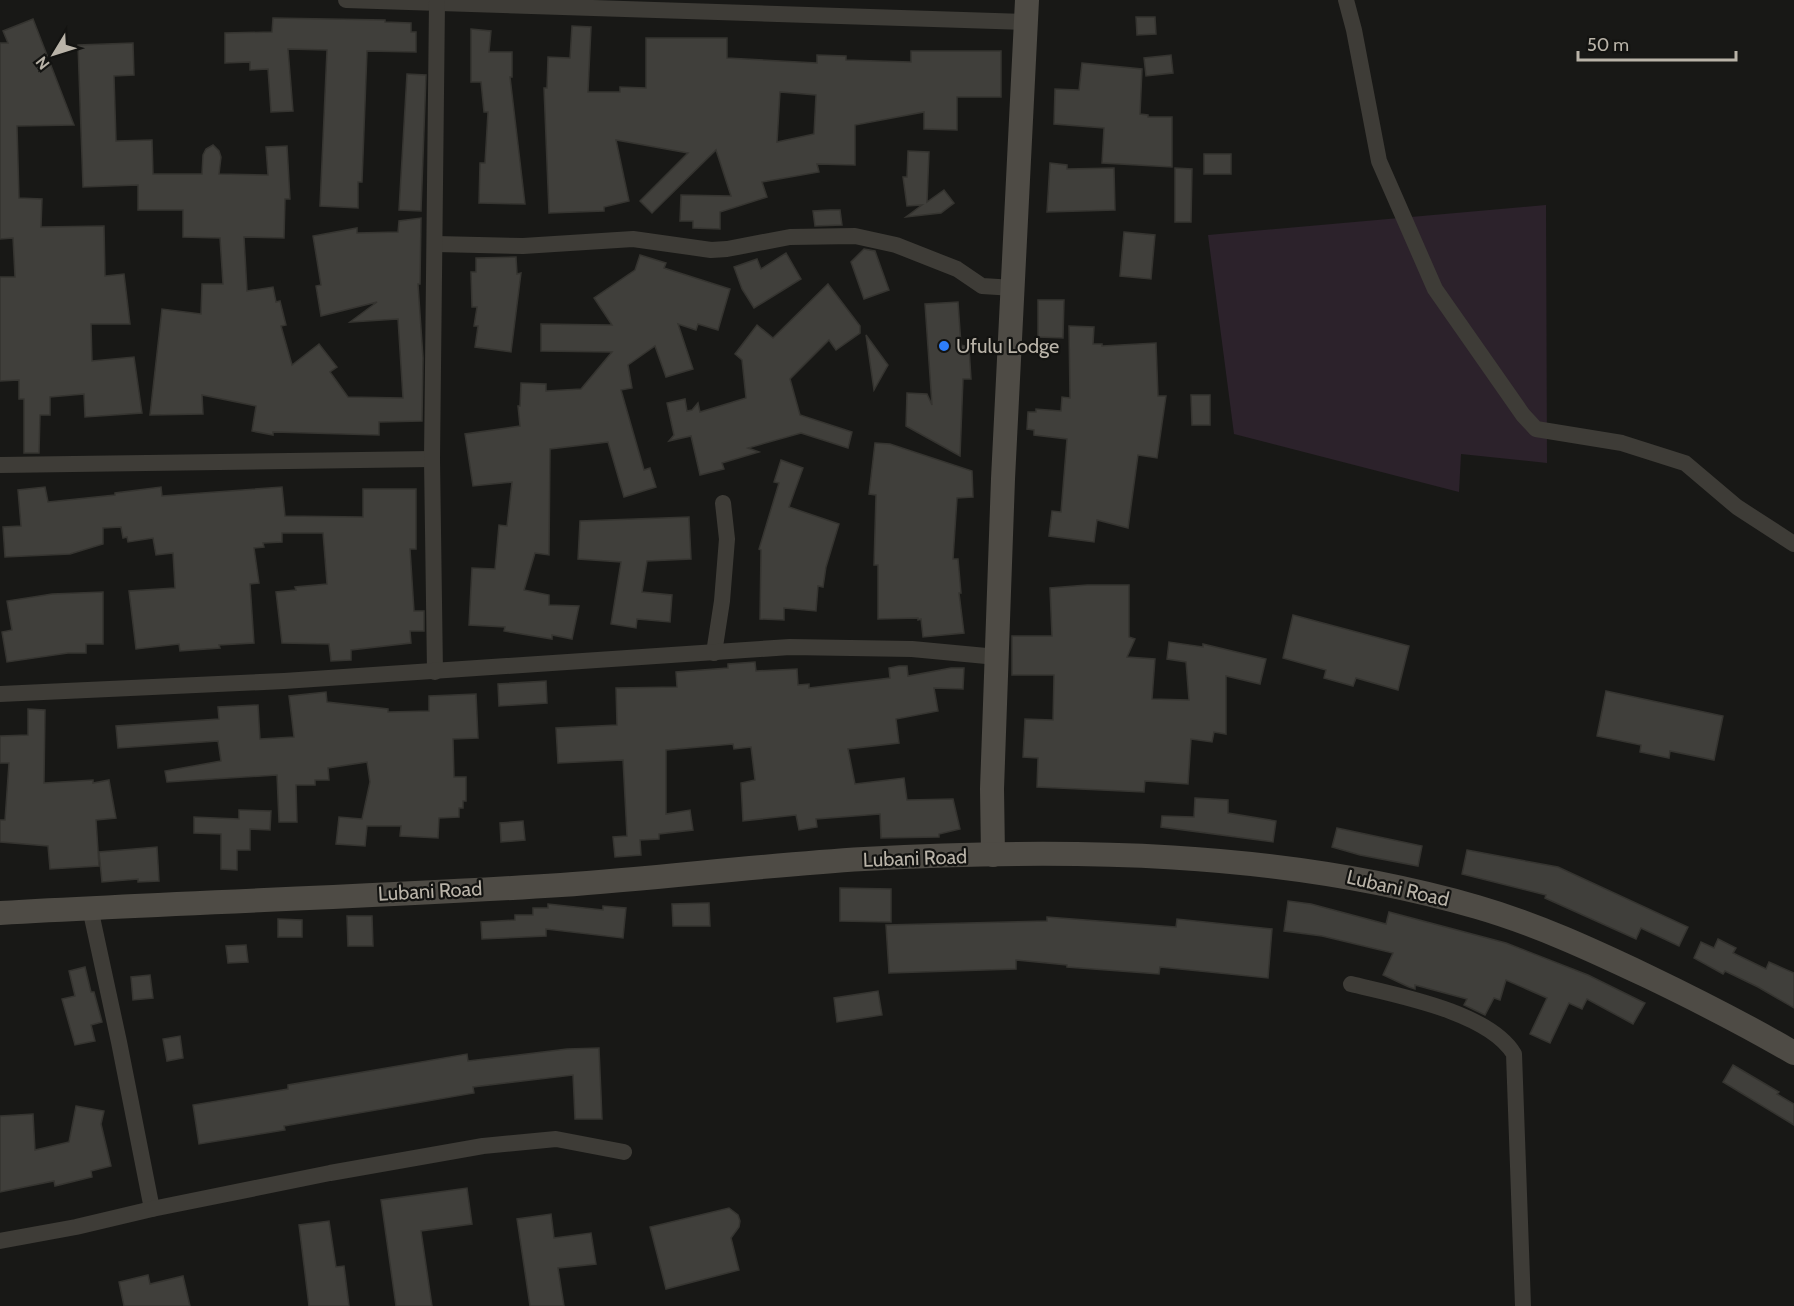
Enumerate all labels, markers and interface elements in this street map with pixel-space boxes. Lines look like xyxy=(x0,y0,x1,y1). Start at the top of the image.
north arrow xyxy=(24,24,84,84)
scale bar xyxy=(1578,24,1736,62)
text: 50 m xyxy=(1587,34,1629,56)
text: N xyxy=(32,53,54,73)
place label: Ufulu Lodge xyxy=(956,334,1059,358)
marker: Ufulu Lodge xyxy=(937,339,951,353)
street label: Lubani Road xyxy=(862,844,968,872)
street label: Lubani Road xyxy=(1344,865,1452,911)
street label: Lubani Road xyxy=(377,876,483,906)

